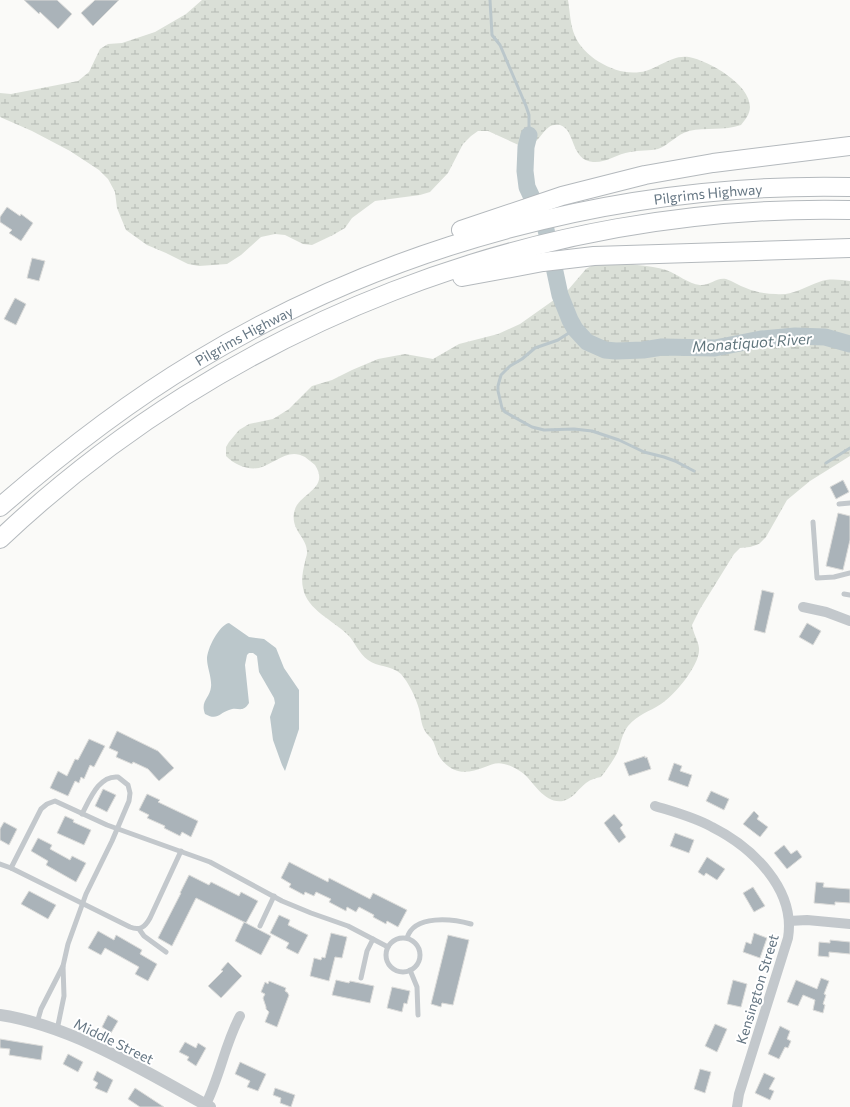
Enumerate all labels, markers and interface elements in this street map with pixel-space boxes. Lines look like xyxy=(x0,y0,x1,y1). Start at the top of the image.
street label: Pilgrims Highway xyxy=(653,180,763,207)
street label: Pilgrims Highway xyxy=(192,302,296,369)
water label: Monatiquot River xyxy=(692,329,813,355)
street label: Kensington Street xyxy=(732,932,782,1046)
street label: Middle Street xyxy=(71,1014,157,1068)

